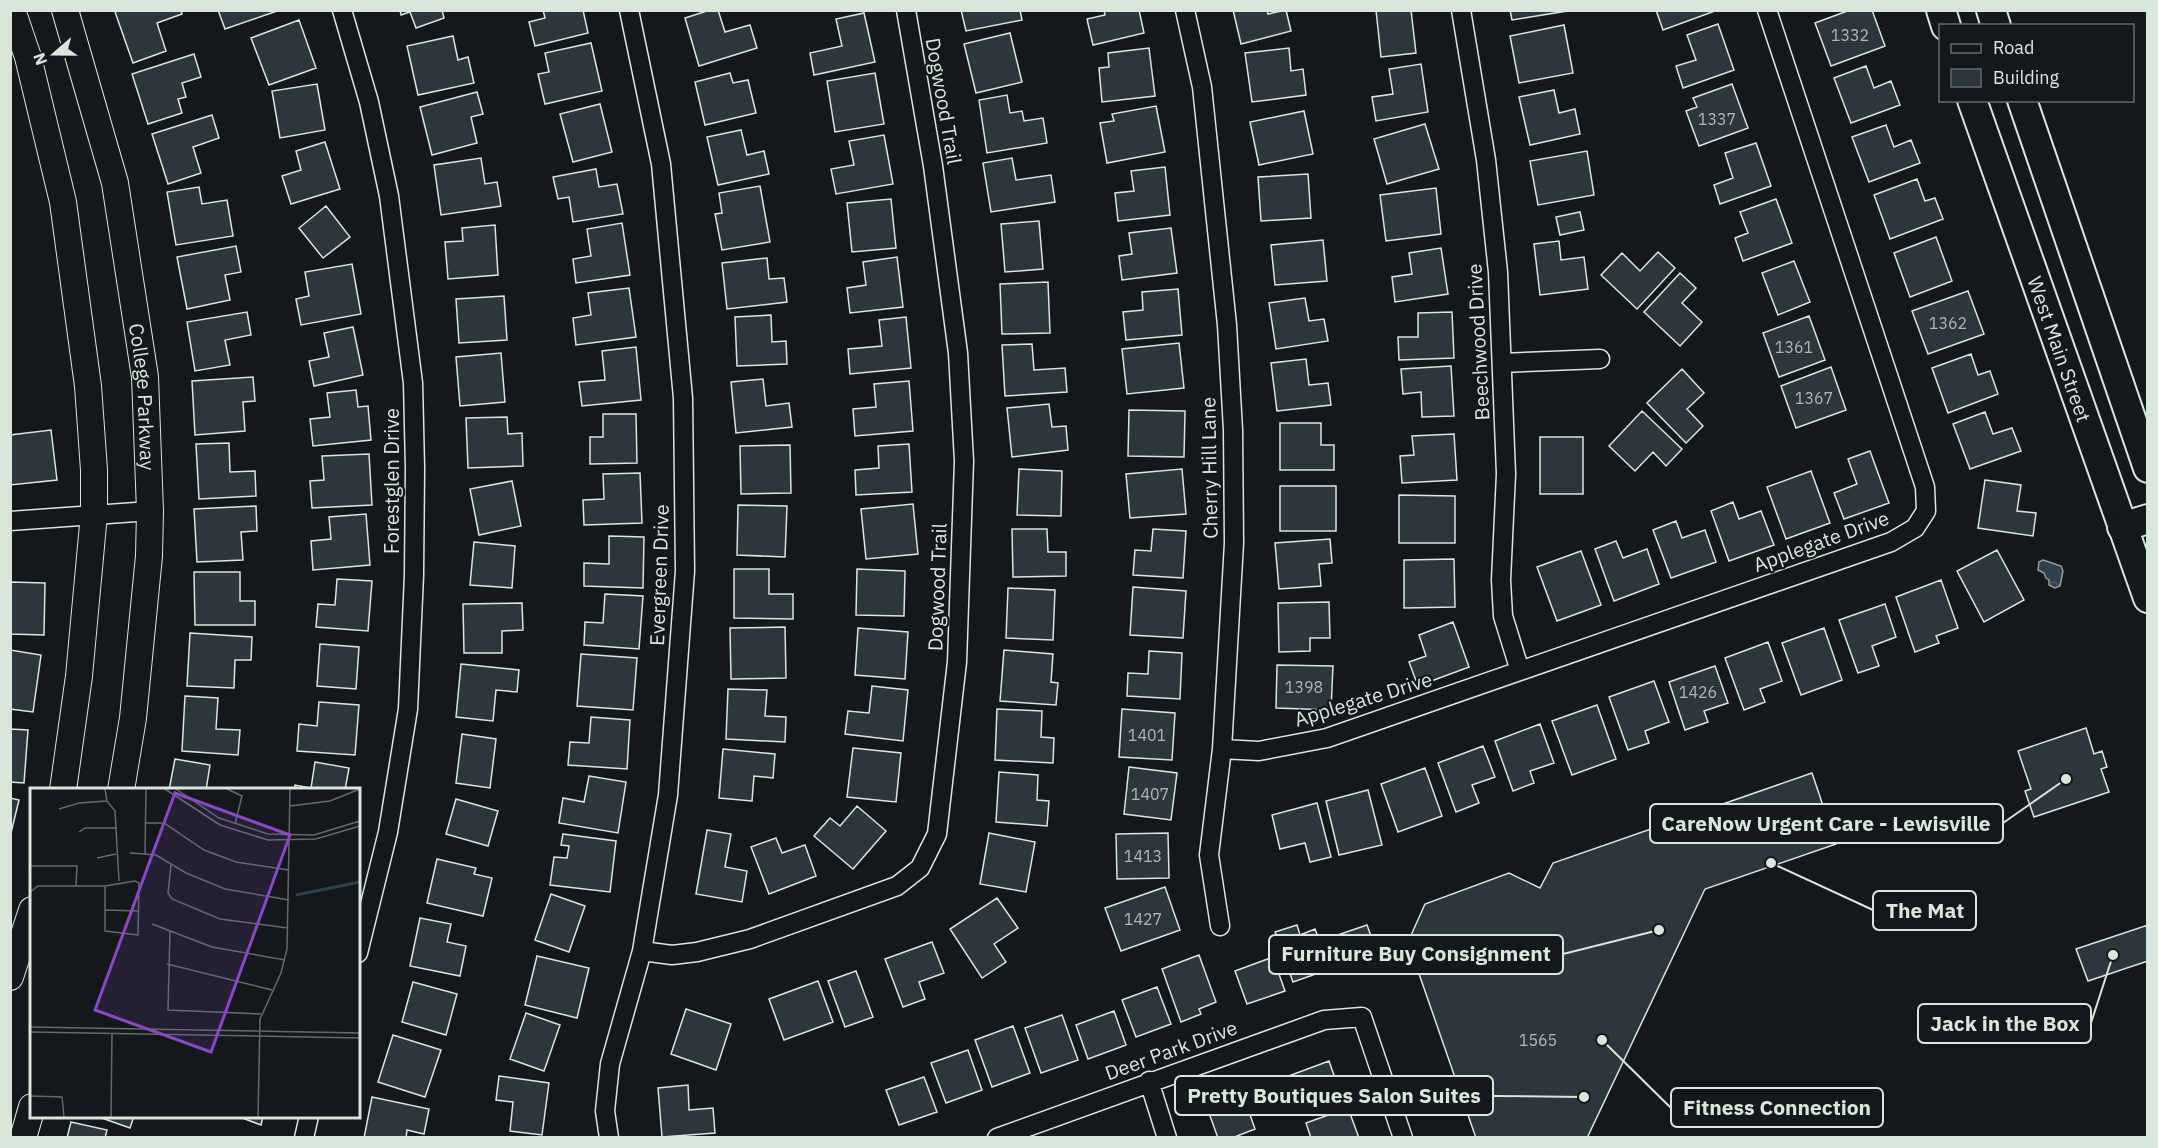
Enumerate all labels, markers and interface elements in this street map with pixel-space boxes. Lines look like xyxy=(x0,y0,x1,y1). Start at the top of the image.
north arrow xyxy=(24,24,84,84)
legend xyxy=(1939,24,2134,102)
house number: 1332 xyxy=(1831,25,1869,45)
street label: Dogwood Trail xyxy=(920,36,968,166)
text: Road xyxy=(1993,36,2034,59)
text: N xyxy=(29,50,51,68)
text: Building xyxy=(1993,66,2060,89)
house number: 1337 xyxy=(1698,109,1736,129)
street label: Beechwood Drive xyxy=(1460,263,1496,421)
street label: West Main Street xyxy=(2022,272,2098,425)
house number: 1362 xyxy=(1929,313,1967,333)
street label: College Parkway xyxy=(123,321,162,471)
house number: 1361 xyxy=(1775,337,1813,357)
house number: 1367 xyxy=(1795,388,1833,408)
street label: Cherry Hill Lane xyxy=(1194,397,1224,539)
street label: Forestglen Drive xyxy=(378,408,405,554)
street label: Evergreen Drive xyxy=(643,504,675,646)
street label: Applegate Drive xyxy=(1749,504,1893,578)
street label: Dogwood Trail xyxy=(921,522,953,652)
street label: Applegate Drive xyxy=(1291,665,1435,733)
house number: 1398 xyxy=(1285,677,1323,697)
house number: 1426 xyxy=(1679,682,1717,702)
house number: 1401 xyxy=(1128,725,1166,745)
house number: 1407 xyxy=(1131,784,1169,804)
inset map xyxy=(30,788,360,1118)
callout: CareNow Urgent Care - Lewisville xyxy=(1650,804,2003,843)
text: CareNow Urgent Care - Lewisville xyxy=(1661,809,1991,837)
house number: 1413 xyxy=(1124,846,1162,866)
callout: The Mat xyxy=(1873,891,1976,930)
text: The Mat xyxy=(1886,896,1964,924)
house number: 1427 xyxy=(1124,909,1162,929)
callout: Furniture Buy Consignment xyxy=(1269,935,1563,974)
text: Furniture Buy Consignment xyxy=(1281,939,1551,967)
callout: Jack in the Box xyxy=(1918,1004,2091,1043)
text: Jack in the Box xyxy=(1930,1009,2080,1037)
street label: Deer Park Drive xyxy=(1101,1014,1241,1086)
house number: 1565 xyxy=(1519,1030,1557,1050)
callout: Pretty Boutiques Salon Suites xyxy=(1175,1076,1493,1115)
text: Pretty Boutiques Salon Suites xyxy=(1187,1081,1481,1109)
callout: Fitness Connection xyxy=(1671,1088,1883,1127)
text: Fitness Connection xyxy=(1683,1093,1871,1121)

